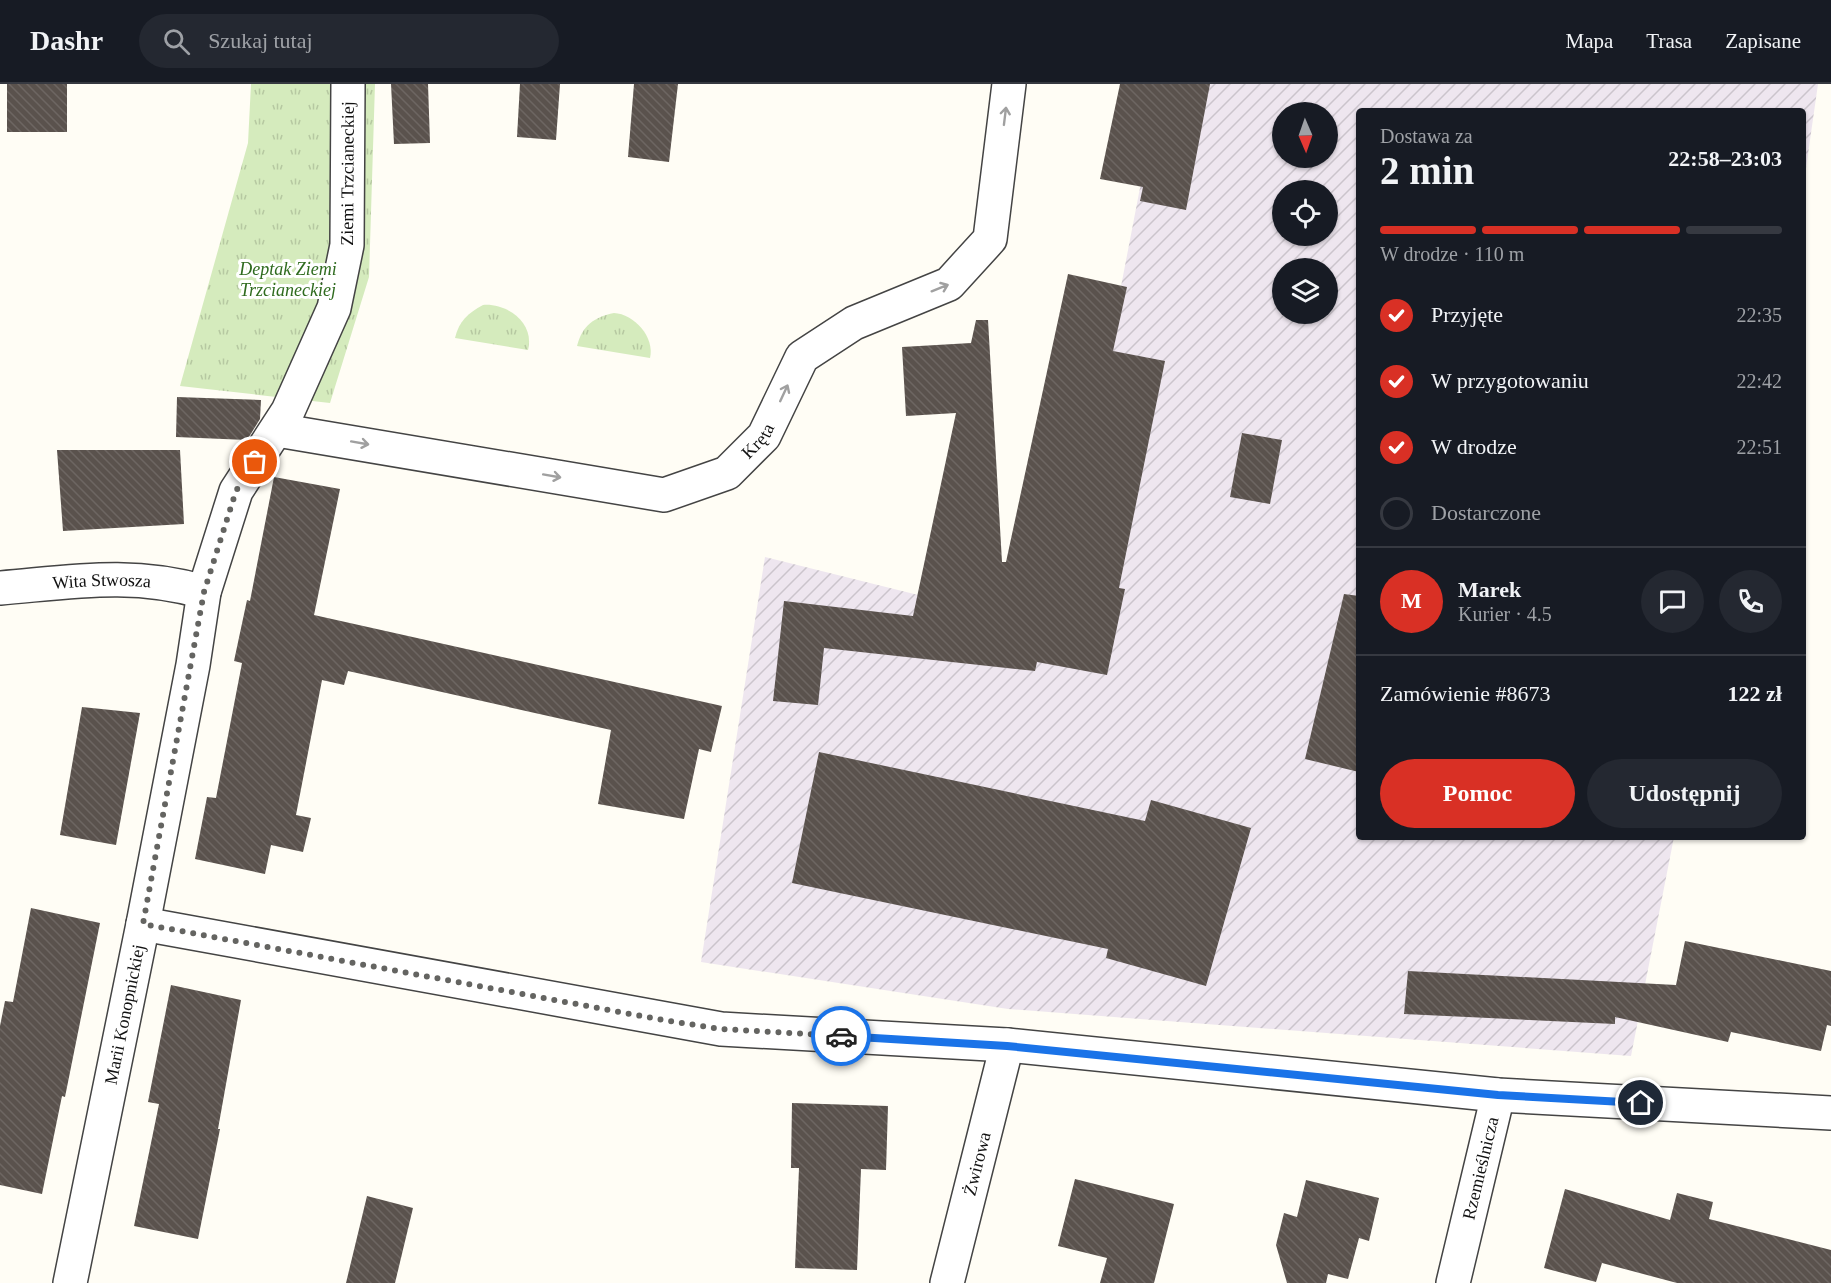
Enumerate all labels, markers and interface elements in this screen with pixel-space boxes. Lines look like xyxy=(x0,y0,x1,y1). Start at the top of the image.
search box xyxy=(139,14,559,68)
text: Dashr xyxy=(30,25,103,56)
icon: search xyxy=(160,25,193,58)
text: Szukaj tutaj xyxy=(208,28,313,53)
text: Mapa xyxy=(1565,29,1613,53)
text: Trasa xyxy=(1646,29,1692,53)
text: Zapisane xyxy=(1725,29,1801,53)
street label: Ziemi Trzcianeckiej xyxy=(337,101,358,246)
north arrow xyxy=(1272,102,1338,168)
map controls xyxy=(1272,102,1338,324)
one-way arrow xyxy=(1000,107,1011,127)
text: Dostawa za xyxy=(1380,125,1473,147)
text: 22:58–23:03 xyxy=(1668,146,1782,171)
text: 2 min xyxy=(1380,149,1474,192)
button: locate xyxy=(1272,180,1338,246)
text: W drodze · 110 m xyxy=(1380,243,1524,265)
button: layers xyxy=(1272,258,1338,324)
park label: Deptak Ziemi Trzcianeckiej xyxy=(238,259,337,300)
one-way arrow xyxy=(930,282,948,293)
icon: check xyxy=(1380,299,1413,332)
text: Przyjęte xyxy=(1431,302,1503,327)
text: 22:35 xyxy=(1736,304,1782,326)
icon: check xyxy=(1380,365,1413,398)
text: W przygotowaniu xyxy=(1431,368,1589,393)
text: 22:42 xyxy=(1736,370,1782,392)
one-way arrow xyxy=(779,385,791,403)
street label: Kręta xyxy=(737,420,778,463)
icon: check xyxy=(1380,431,1413,464)
text: W drodze xyxy=(1431,434,1517,459)
pin xyxy=(229,436,280,487)
text: 22:51 xyxy=(1736,436,1782,458)
one-way arrow xyxy=(350,438,370,449)
icon: bag xyxy=(238,445,271,478)
one-way arrow xyxy=(542,471,562,482)
text: Dostarczone xyxy=(1431,500,1541,525)
street label: Wita Stwosza xyxy=(52,570,152,593)
button: chat xyxy=(1641,570,1704,633)
button: phone xyxy=(1719,570,1782,633)
text: Marek xyxy=(1458,577,1521,602)
text: M xyxy=(1401,588,1422,613)
text: Kurier · 4.5 xyxy=(1458,603,1552,625)
text: Zamówienie #8673 xyxy=(1380,681,1550,706)
text: 122 zł xyxy=(1728,681,1782,706)
button: Pomoc xyxy=(1380,759,1575,828)
button: Udostępnij xyxy=(1587,759,1782,828)
street label: Marii Konopnickiej xyxy=(101,943,149,1086)
courier xyxy=(811,1006,871,1066)
icon: car xyxy=(825,1020,858,1053)
pin xyxy=(1615,1077,1666,1128)
icon: home xyxy=(1624,1086,1657,1119)
street label: Rzemieślnicza xyxy=(1459,1115,1502,1222)
street label: Żwirowa xyxy=(959,1130,995,1198)

